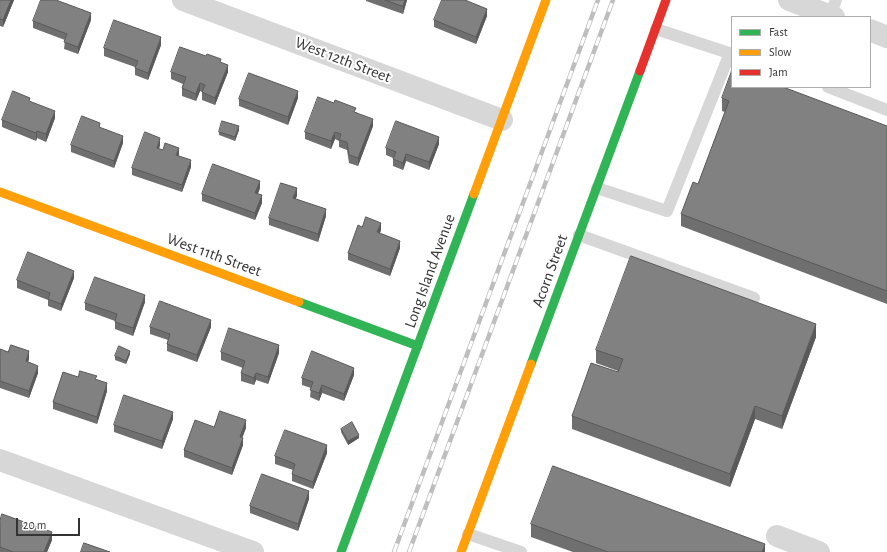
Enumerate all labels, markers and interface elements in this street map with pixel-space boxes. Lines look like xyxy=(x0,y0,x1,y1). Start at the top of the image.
legend xyxy=(731,16,871,88)
text: Fast xyxy=(769,26,788,38)
street label: West 12th Street xyxy=(292,33,394,87)
text: Slow xyxy=(769,46,791,58)
text: Jam xyxy=(769,66,788,78)
street label: Long Island Avenue xyxy=(401,211,459,331)
street label: West 11th Street xyxy=(164,229,264,281)
street label: Acorn Street xyxy=(528,232,572,310)
scale bar xyxy=(18,510,82,536)
text: 20 m xyxy=(23,519,46,531)

